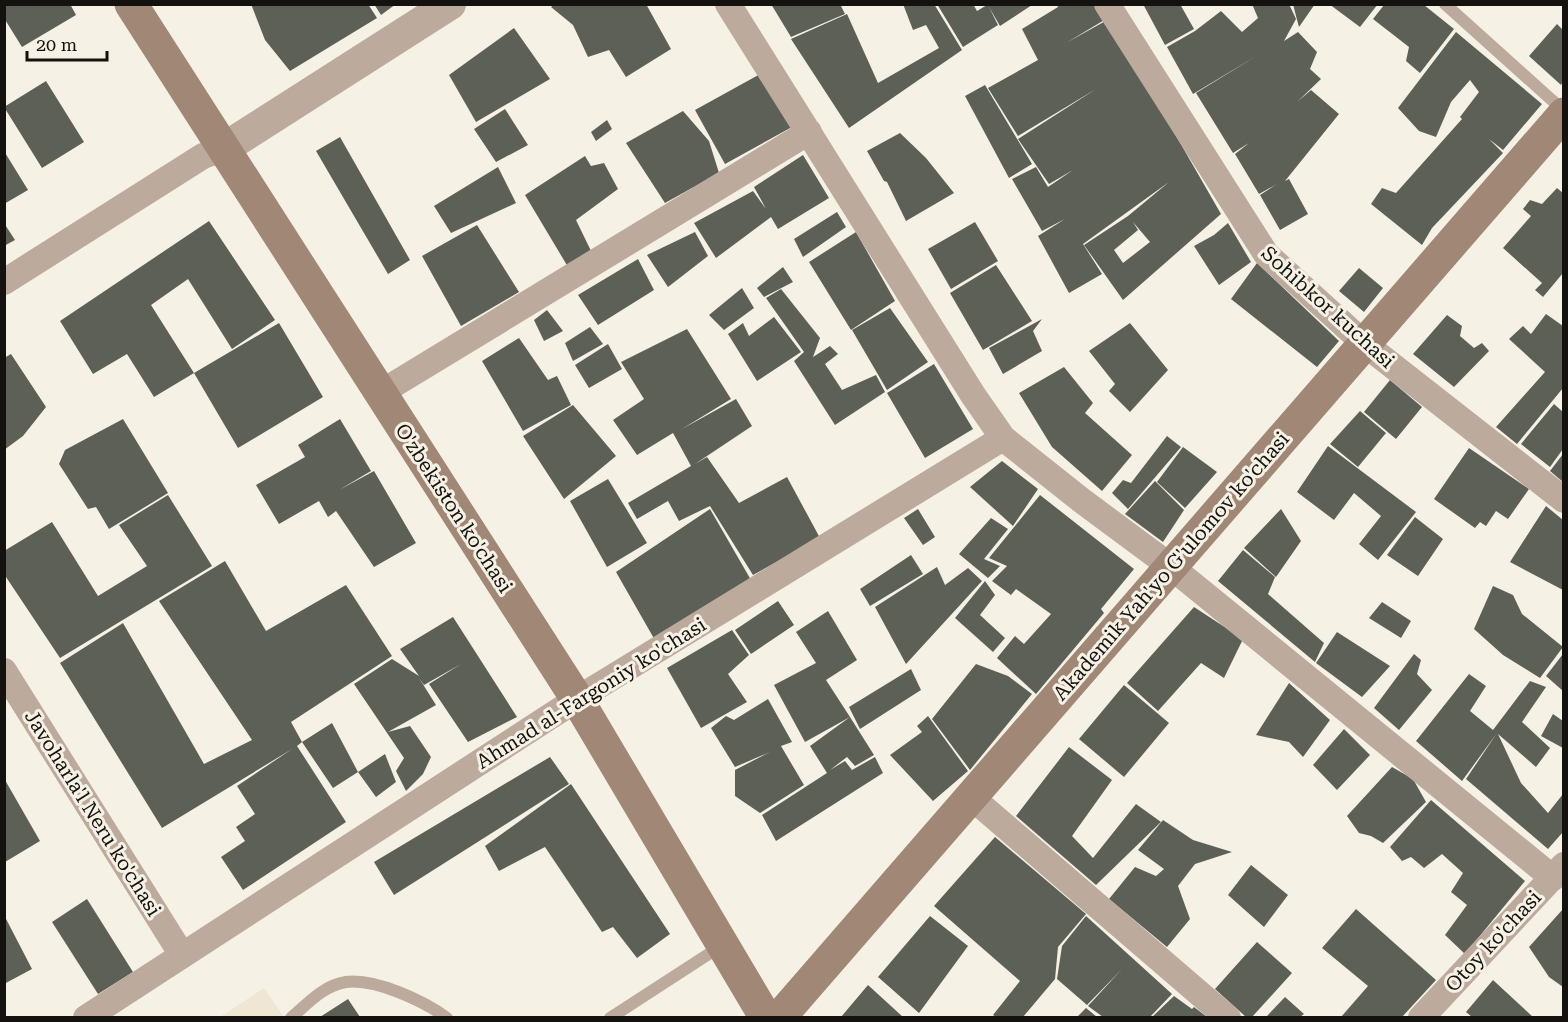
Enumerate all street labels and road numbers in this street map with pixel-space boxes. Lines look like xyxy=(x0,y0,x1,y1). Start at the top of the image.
street label: Sohibkor kuchasi xyxy=(1257,241,1399,373)
street label: O'zbekiston ko'chasi xyxy=(390,419,518,597)
street label: Akademik Yah'yo G'ulomov ko'chasi xyxy=(1048,427,1294,705)
street label: Ahmad al-Fargoniy ko'chasi xyxy=(472,612,710,774)
street label: Javoharla'l Neru ko'chasi xyxy=(20,706,166,920)
street label: Otoy ko'chasi xyxy=(1440,885,1546,997)

